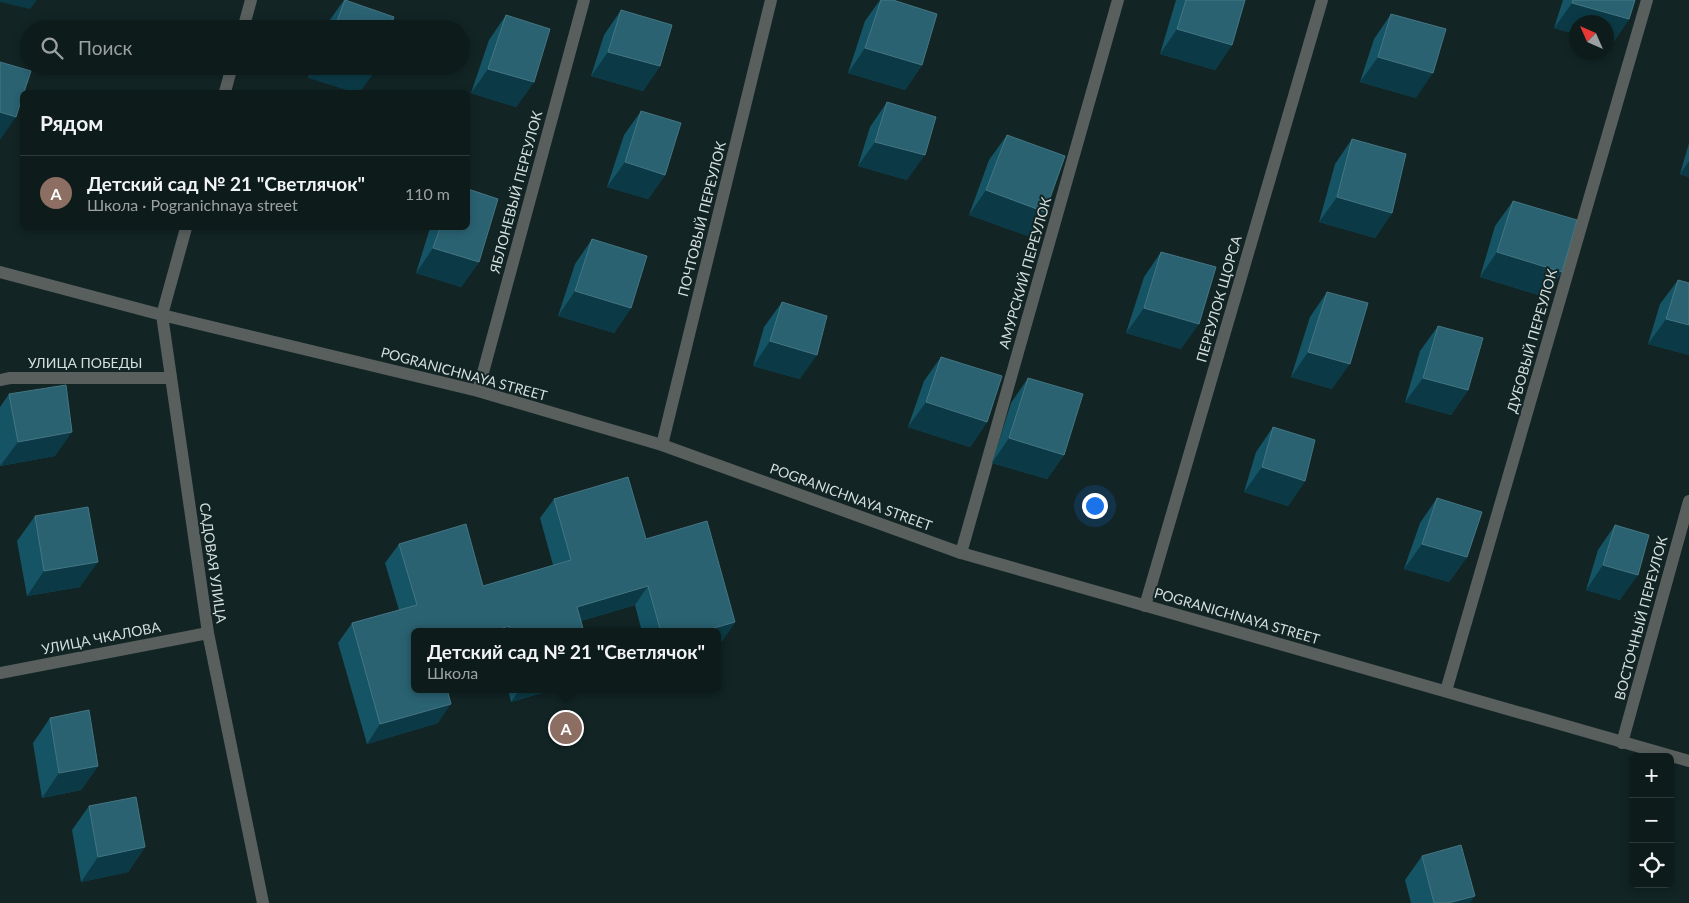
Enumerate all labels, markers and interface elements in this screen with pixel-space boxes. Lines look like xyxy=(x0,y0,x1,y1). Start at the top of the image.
north arrow xyxy=(1569,15,1614,60)
search box xyxy=(20,20,470,75)
icon: search xyxy=(38,34,66,62)
text: Поиск xyxy=(78,36,132,59)
street label: ЯБЛОНЕВЫЙ ПЕРЕУЛОК xyxy=(485,108,546,276)
text: Рядом xyxy=(40,110,103,135)
street label: ПОЧТОВЫЙ ПЕРЕУЛОК xyxy=(674,139,729,298)
text: Детский сад № 21 "Светлячок" xyxy=(87,172,365,195)
text: A xyxy=(50,184,62,203)
text: 110 m xyxy=(405,184,450,203)
text: Школа · Pogranichnaya street xyxy=(87,195,298,214)
street label: АМУРСКИЙ ПЕРЕУЛОК xyxy=(995,195,1054,351)
street label: ПЕРЕУЛОК ЩОРСА xyxy=(1192,233,1245,364)
street label: ДУБОВЫЙ ПЕРЕУЛОК xyxy=(1503,266,1560,415)
street label: POGRANICHNAYA STREET xyxy=(379,343,550,404)
street label: УЛИЦА ПОБЕДЫ xyxy=(28,354,142,371)
street label: POGRANICHNAYA STREET xyxy=(768,459,935,534)
your location xyxy=(1082,493,1108,519)
street label: САДОВАЯ УЛИЦА xyxy=(197,502,230,625)
street label: ВОСТОЧНЫЙ ПЕРЕУЛОК xyxy=(1610,533,1671,702)
street label: POGRANICHNAYA STREET xyxy=(1152,584,1323,648)
street label: УЛИЦА ЧКАЛОВА xyxy=(40,618,162,657)
popup xyxy=(411,628,721,693)
text: Детский сад № 21 "Светлячок" xyxy=(427,640,705,663)
text: Школа xyxy=(427,663,478,682)
pin: A xyxy=(550,709,582,747)
map controls xyxy=(1629,753,1674,888)
button: + xyxy=(1629,753,1674,798)
button: − xyxy=(1629,798,1674,843)
button: locate xyxy=(1629,843,1674,888)

